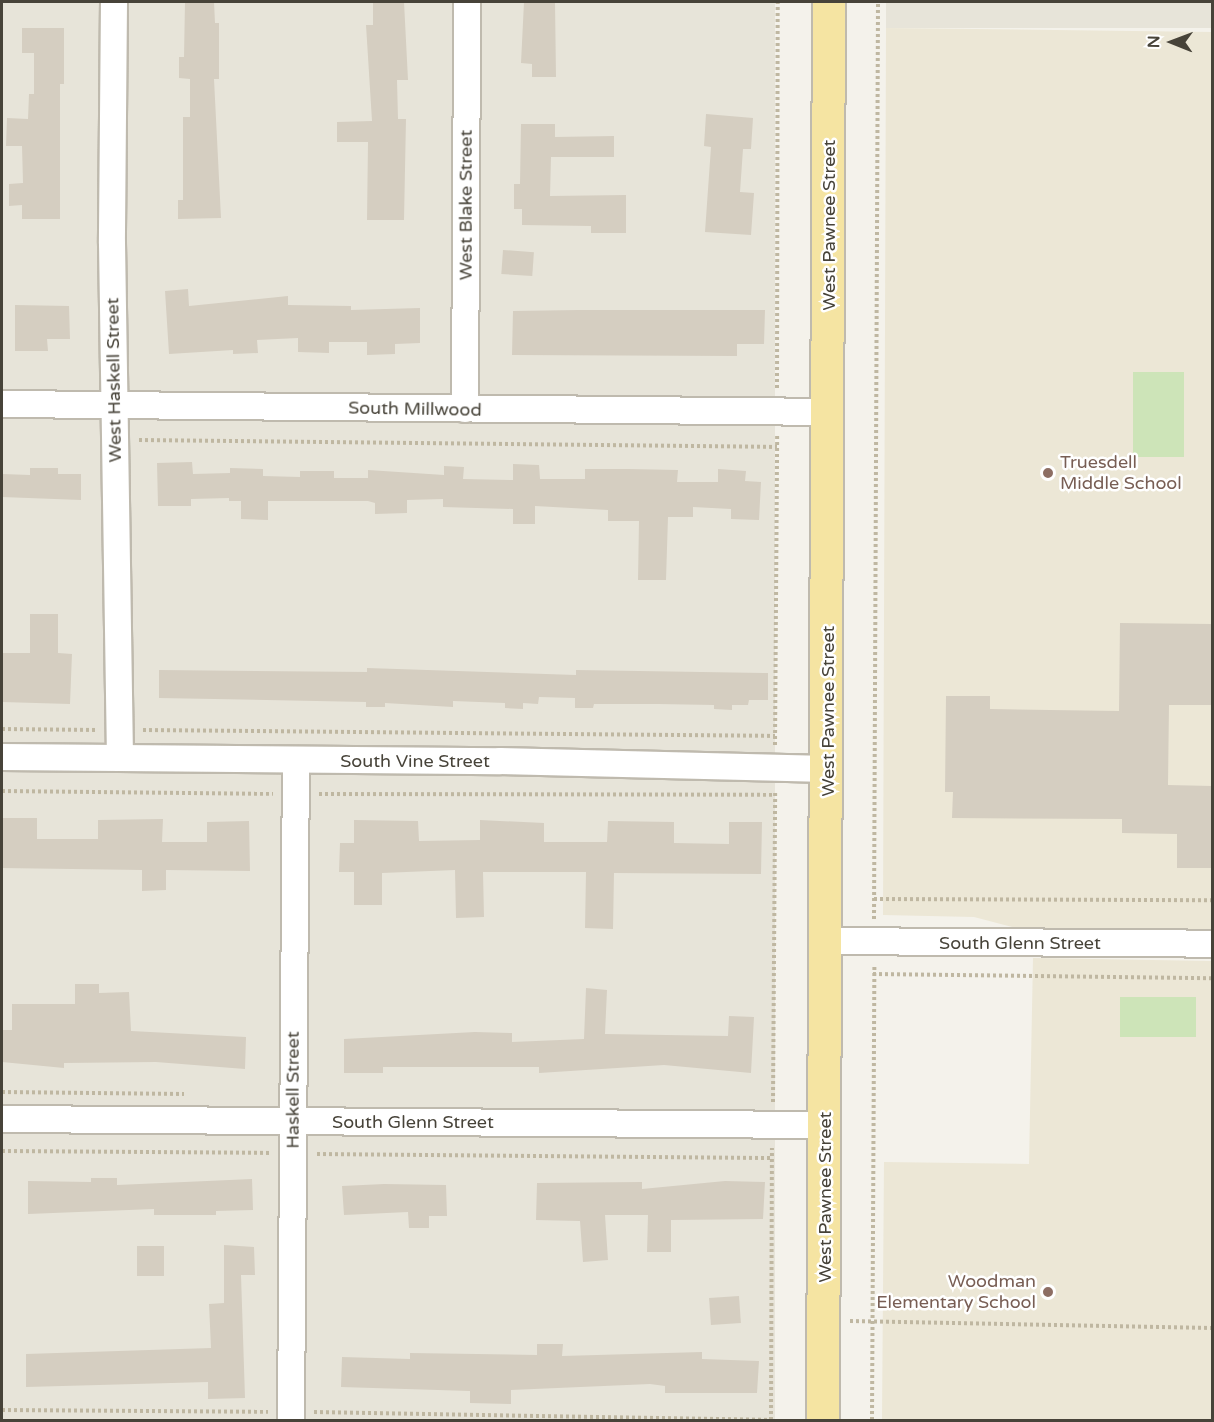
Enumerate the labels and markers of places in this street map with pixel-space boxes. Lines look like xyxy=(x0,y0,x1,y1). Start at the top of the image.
place label: Truesdell Middle School xyxy=(1060,452,1182,494)
marker: Truesdell Middle School xyxy=(1041,466,1055,480)
place label: Woodman Elementary School xyxy=(876,1271,1036,1314)
marker: Woodman Elementary School xyxy=(1041,1285,1055,1299)

